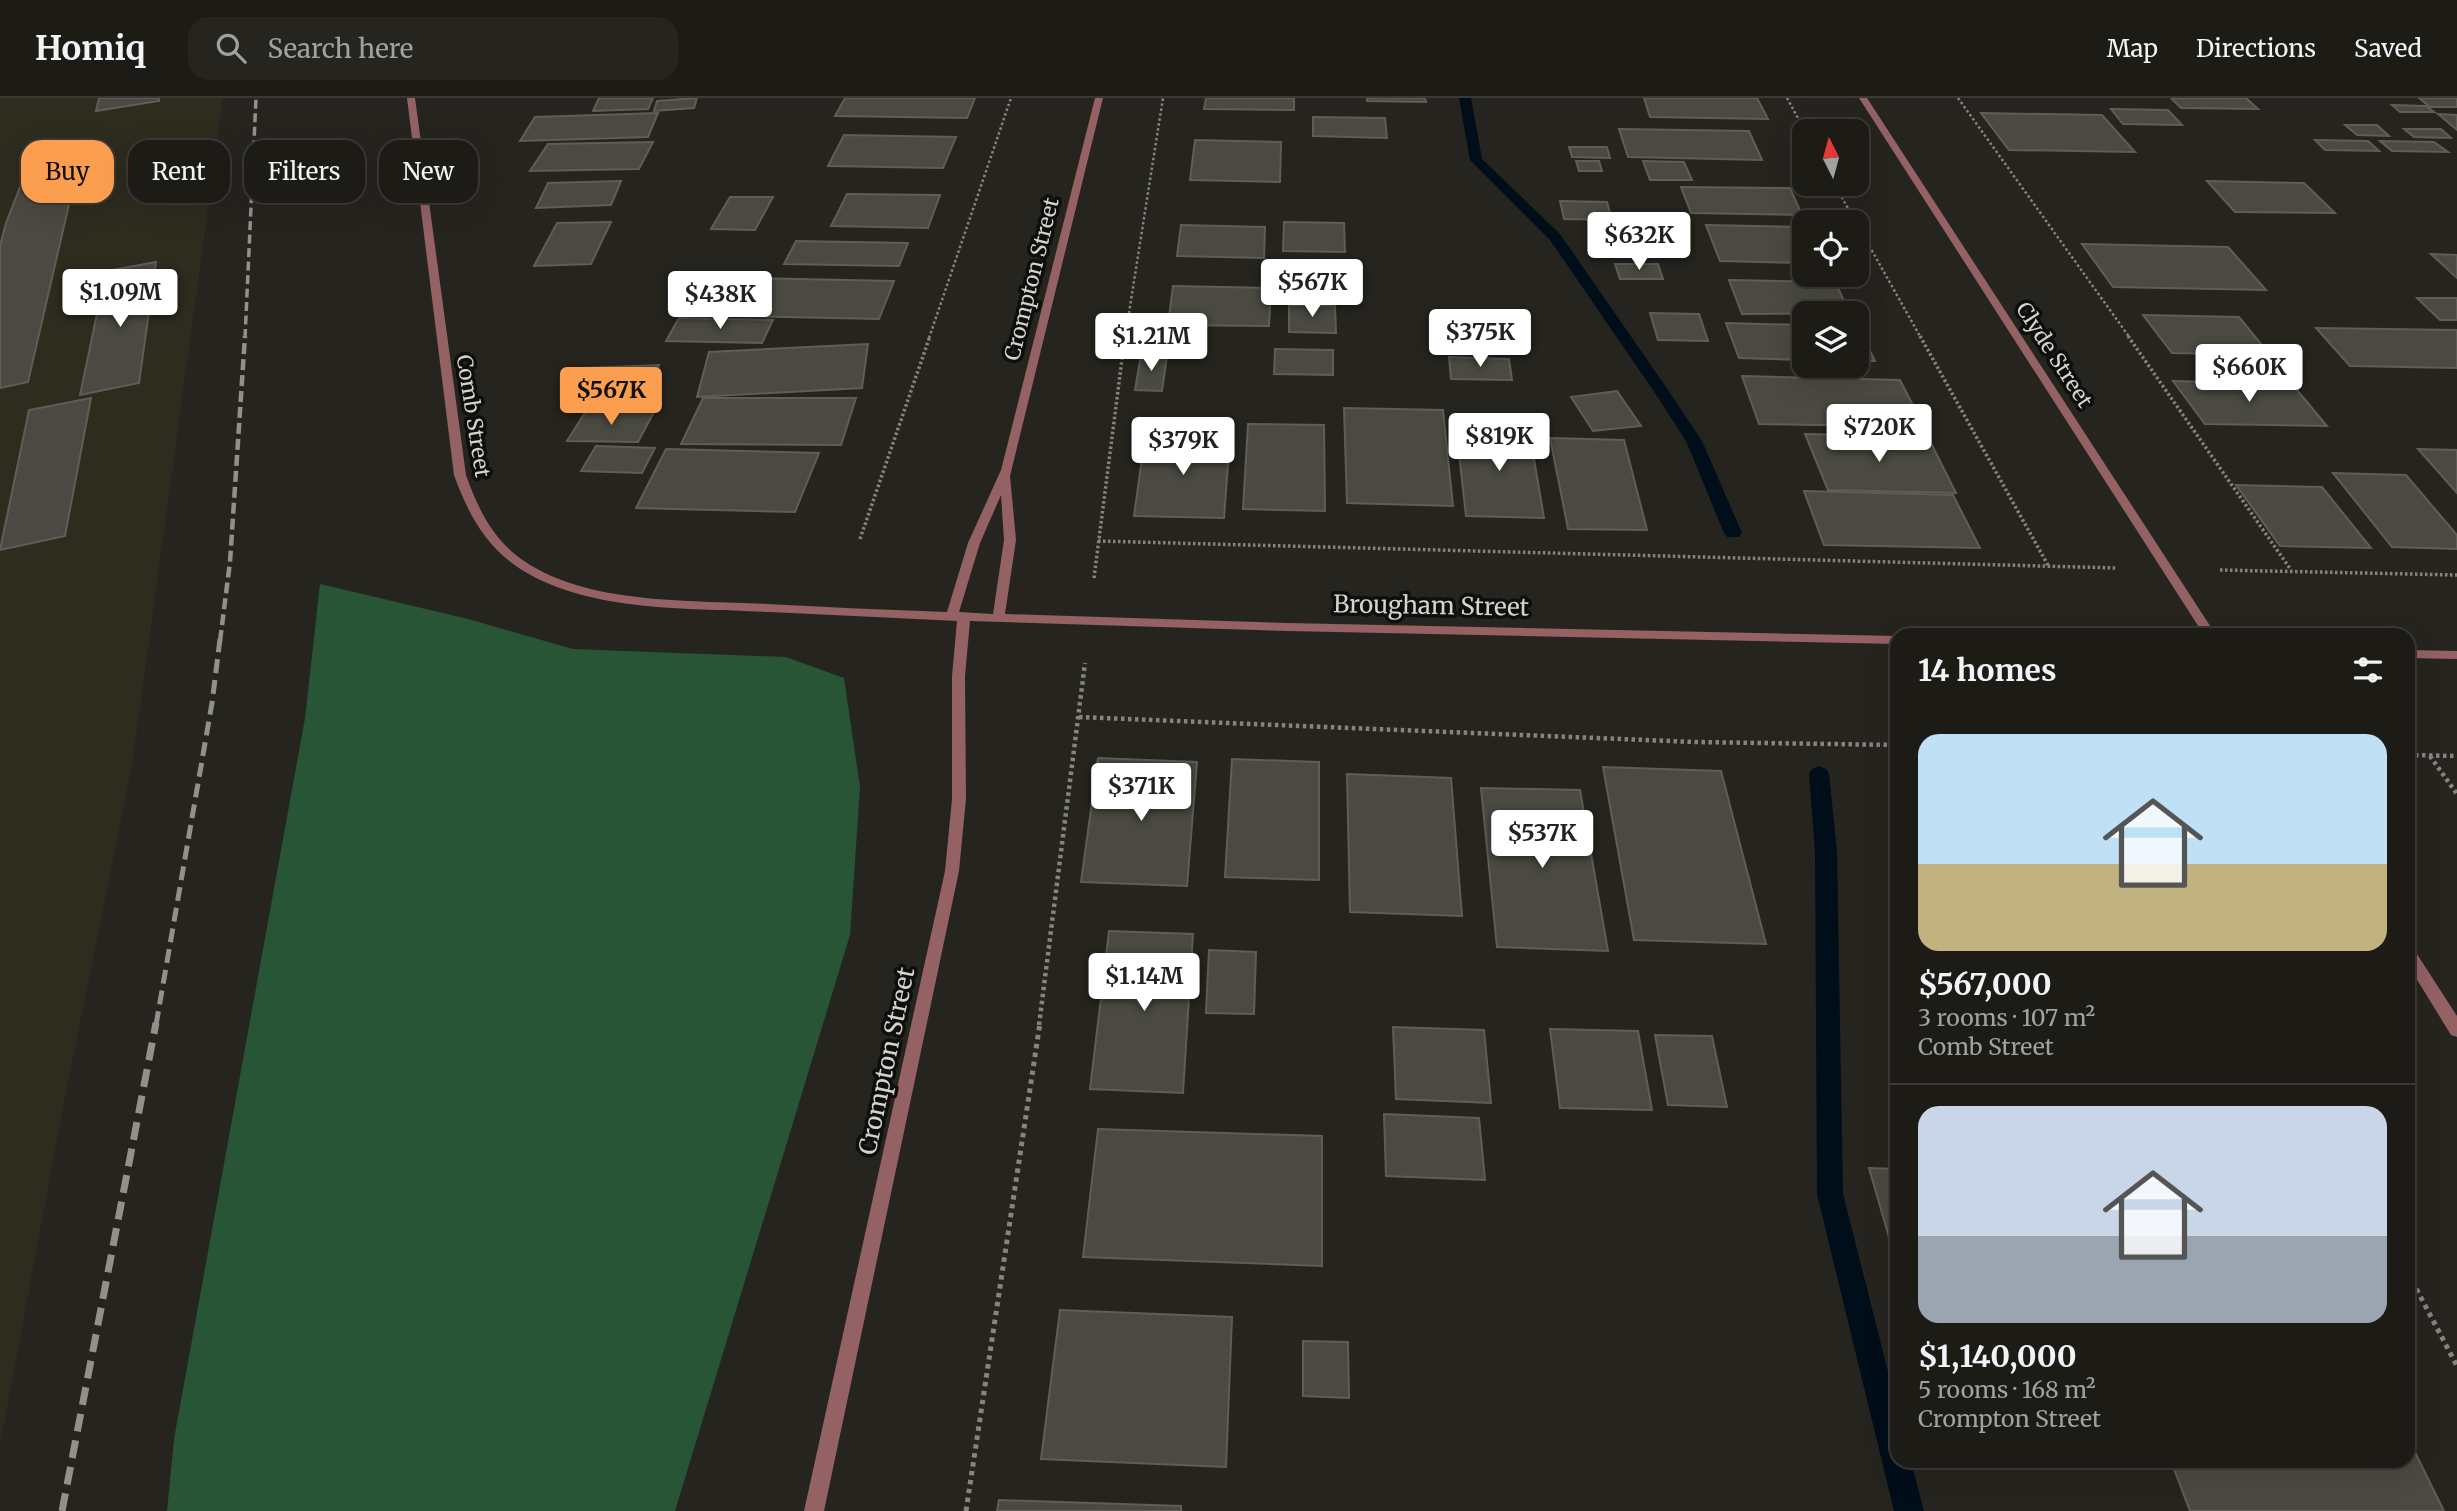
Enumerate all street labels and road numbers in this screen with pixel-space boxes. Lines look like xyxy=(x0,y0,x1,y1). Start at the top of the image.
street label: Crompton Street xyxy=(998,195,1065,363)
street label: Clyde Street xyxy=(2010,297,2099,413)
street label: Comb Street xyxy=(450,353,497,479)
street label: Brougham Street xyxy=(1333,588,1530,623)
street label: Crompton Street xyxy=(852,964,922,1157)

